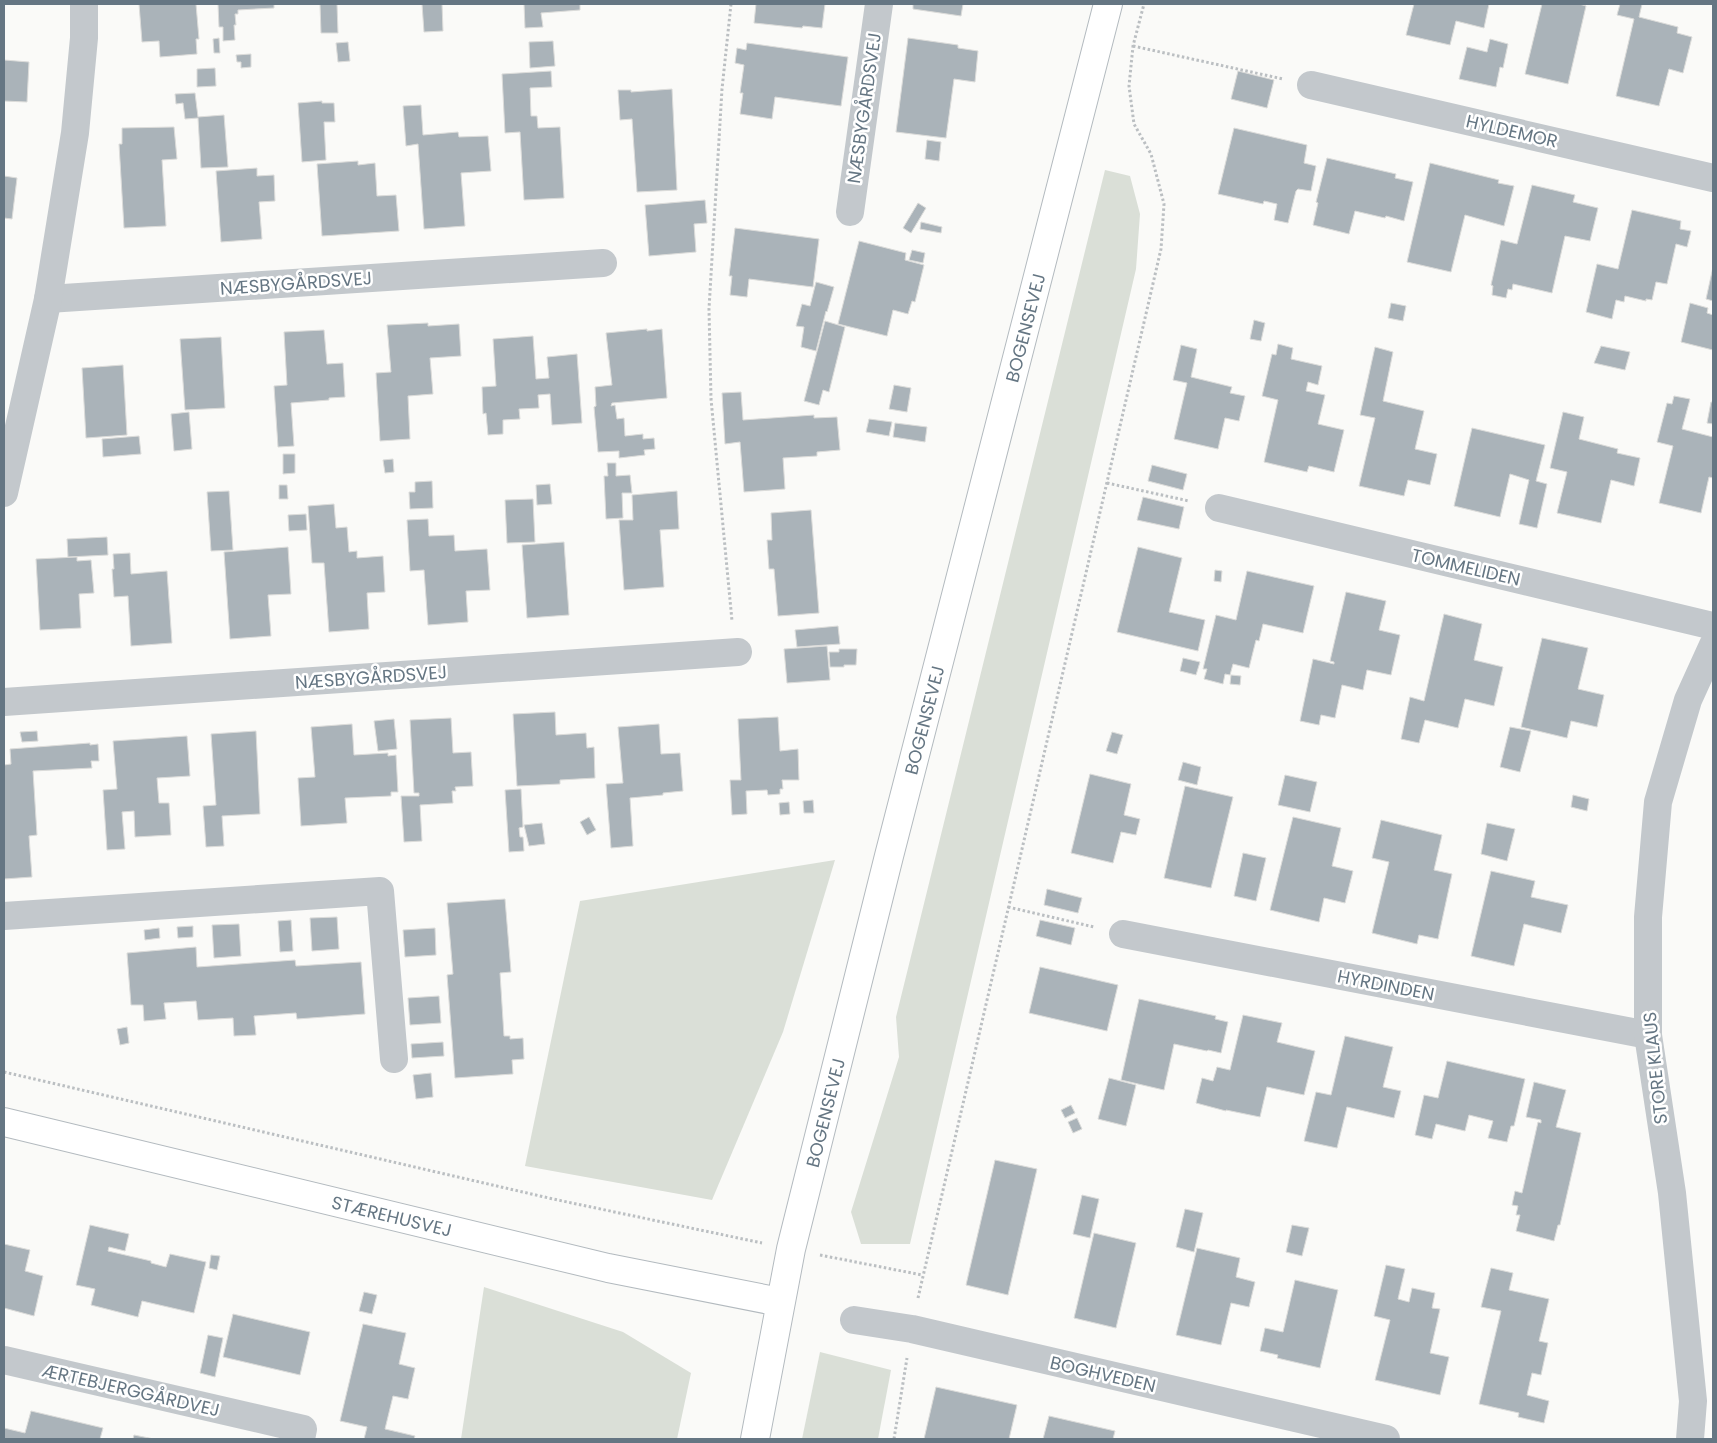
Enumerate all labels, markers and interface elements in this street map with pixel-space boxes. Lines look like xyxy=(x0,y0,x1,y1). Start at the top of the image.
street label: NÆSBYGÅRDSVEJ xyxy=(841,31,887,185)
street label: HYLDEMOR xyxy=(1464,108,1560,154)
street label: NÆSBYGÅRDSVEJ xyxy=(219,265,373,301)
street label: BOGENSEVEJ xyxy=(999,270,1051,385)
street label: TOMMELIDEN xyxy=(1409,542,1523,592)
street label: NÆSBYGÅRDSVEJ xyxy=(294,659,448,695)
street label: BOGENSEVEJ xyxy=(898,663,950,777)
street label: HYRDINDEN xyxy=(1335,963,1437,1007)
street label: STORE KLAUS xyxy=(1637,1011,1673,1125)
street label: BOGENSEVEJ xyxy=(799,1055,851,1170)
street label: STÆREHUSVEJ xyxy=(329,1189,454,1242)
street label: BOGHVEDEN xyxy=(1048,1350,1158,1398)
street label: ÆRTEBJERGGÅRDVEJ xyxy=(40,1357,222,1423)

